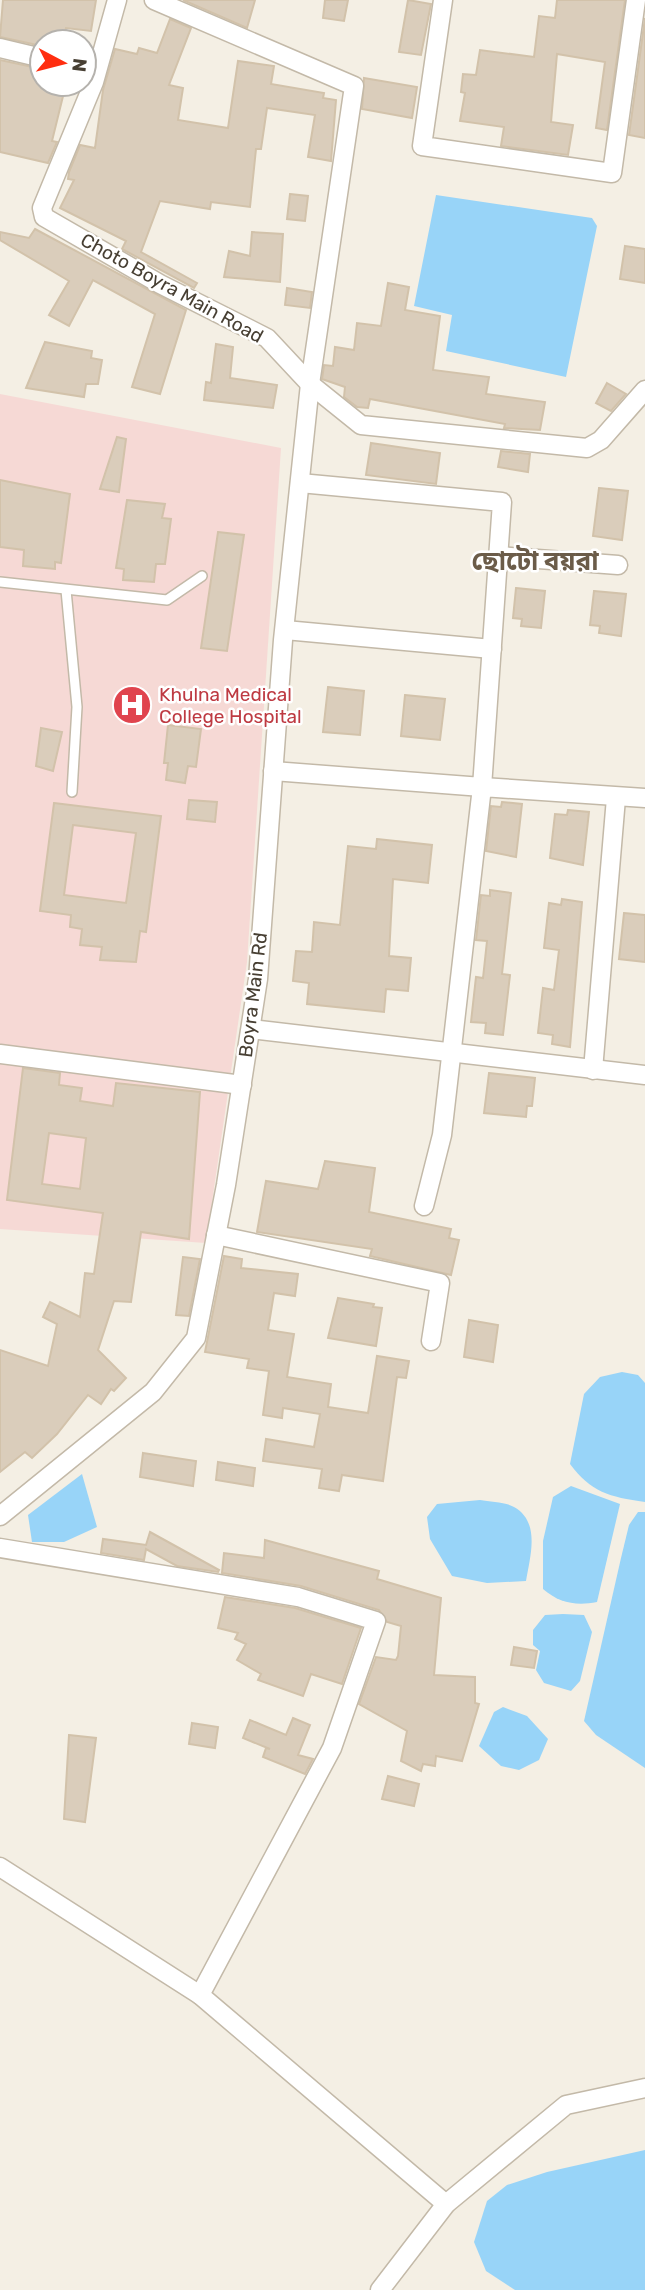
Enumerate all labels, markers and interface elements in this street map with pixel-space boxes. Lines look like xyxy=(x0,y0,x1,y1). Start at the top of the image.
north arrow xyxy=(28,28,98,98)
text: N xyxy=(67,57,92,73)
street label: Choto Boyra Main Road xyxy=(77,228,267,348)
district label: ছোটো বয়রা xyxy=(471,545,599,577)
place label: Khulna Medical College Hospital xyxy=(159,683,302,728)
hospital icon: Khulna Medical College Hospital xyxy=(111,684,153,726)
street label: Boyra Main Rd xyxy=(234,931,272,1059)

